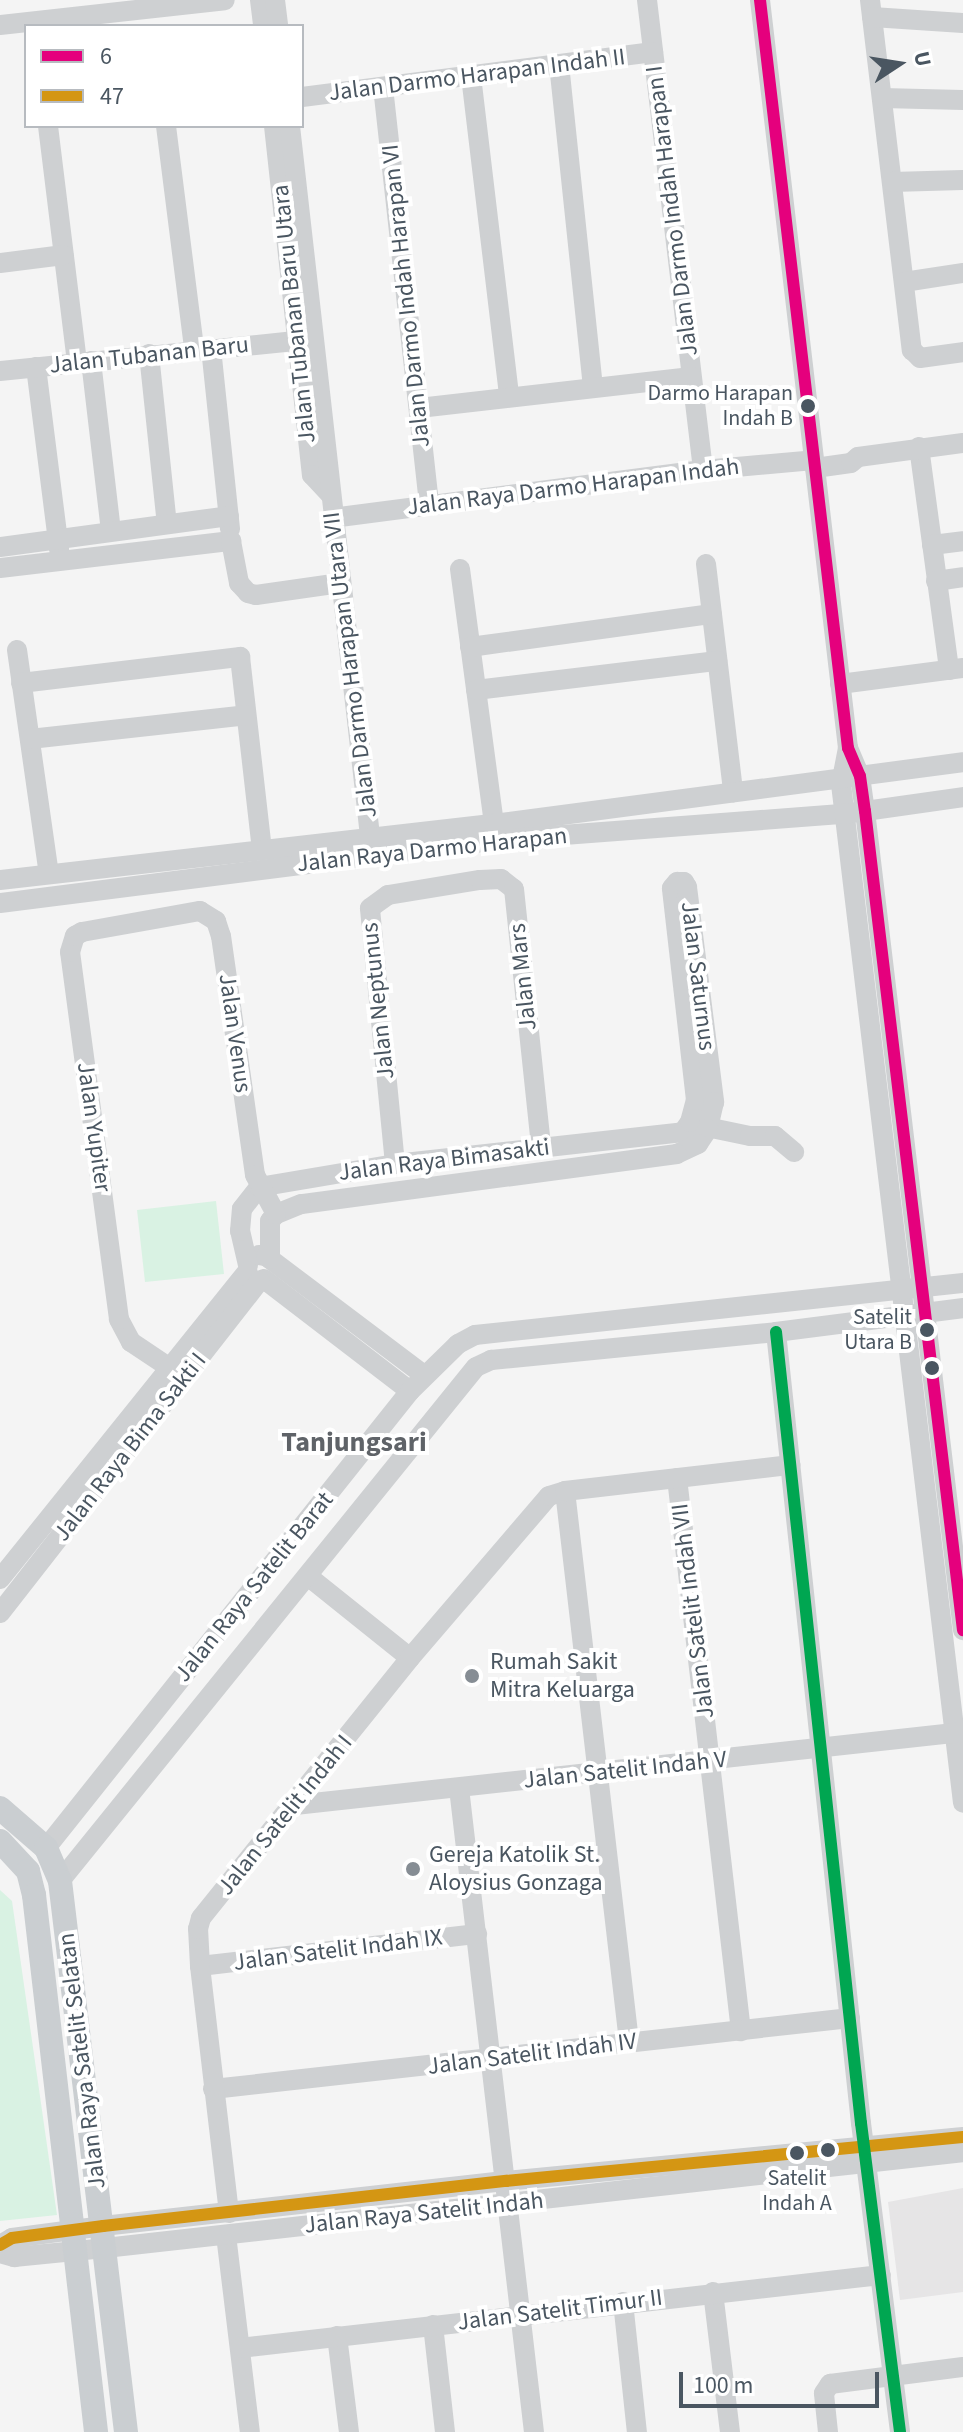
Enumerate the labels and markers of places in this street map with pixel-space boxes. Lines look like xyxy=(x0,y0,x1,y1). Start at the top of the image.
place label: Darmo Harapan Indah B xyxy=(648,380,793,432)
marker: Darmo Harapan Indah B xyxy=(800,398,816,414)
place label: Satelit Utara B xyxy=(844,1304,912,1356)
marker: Satelit Utara B xyxy=(919,1322,935,1338)
unlabelled marker xyxy=(924,1360,940,1376)
place label: Rumah Sakit Mitra Keluarga xyxy=(490,1648,635,1704)
marker: Rumah Sakit Mitra Keluarga xyxy=(461,1665,483,1687)
place label: Gereja Katolik St. Aloysius Gonzaga xyxy=(429,1841,603,1897)
marker: Gereja Katolik St. Aloysius Gonzaga xyxy=(404,1860,422,1878)
unlabelled marker xyxy=(820,2142,836,2158)
marker: Satelit Indah A xyxy=(789,2145,805,2161)
place label: Satelit Indah A xyxy=(762,2165,832,2216)

